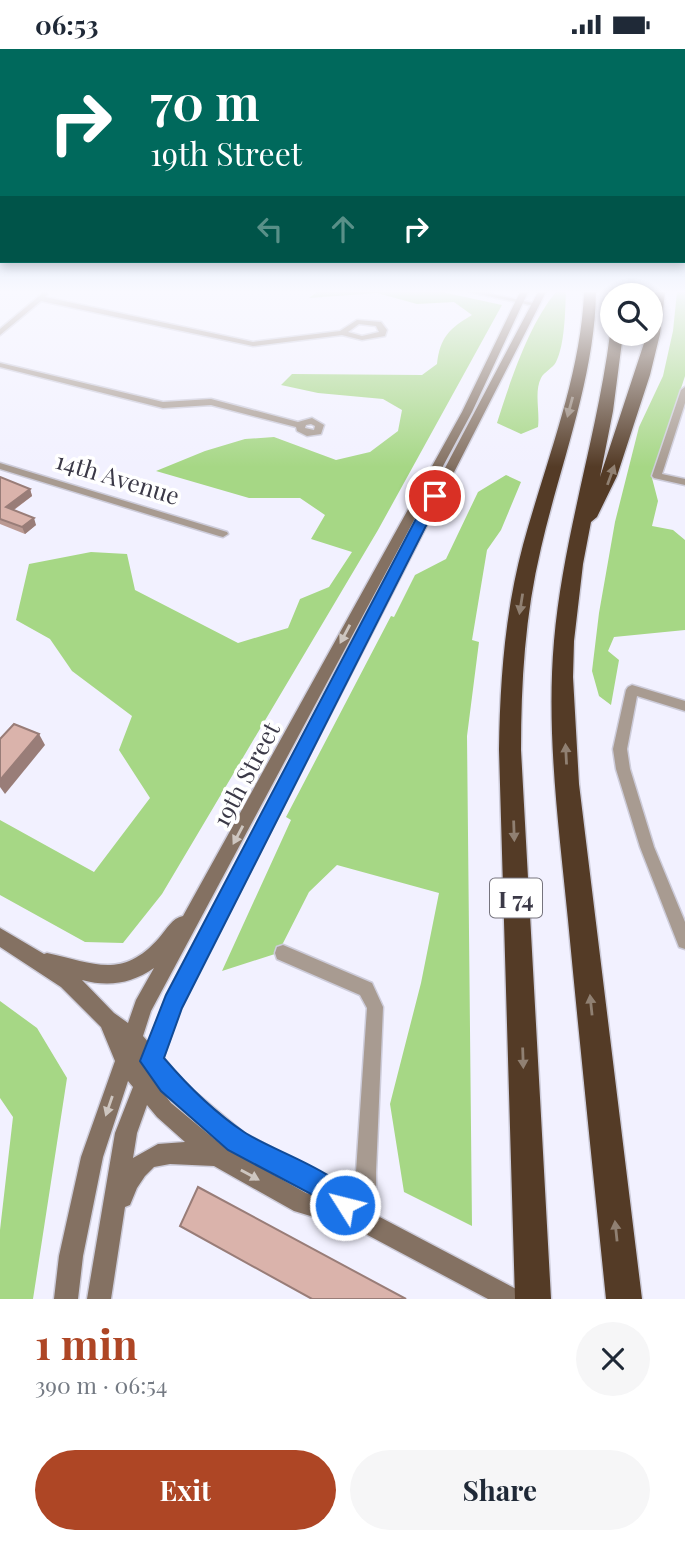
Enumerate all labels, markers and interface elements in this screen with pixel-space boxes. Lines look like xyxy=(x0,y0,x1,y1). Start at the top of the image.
text: 06:53 xyxy=(35,7,99,42)
text: 70 m xyxy=(150,68,260,133)
icon: right xyxy=(35,77,126,168)
text: 19th Street xyxy=(150,131,302,174)
icon: left xyxy=(251,210,289,248)
icon: ahead xyxy=(324,210,362,248)
icon: right xyxy=(397,210,435,248)
map controls xyxy=(600,283,663,346)
button: search xyxy=(600,283,663,346)
one-way arrow xyxy=(565,397,575,418)
street label: 14th Avenue xyxy=(52,443,184,511)
one-way arrow xyxy=(605,464,616,485)
pin xyxy=(405,466,465,526)
icon: arrive xyxy=(416,477,454,515)
one-way arrow xyxy=(515,593,526,615)
one-way arrow xyxy=(339,624,351,644)
street label: 19th Street xyxy=(204,716,286,832)
one-way arrow xyxy=(560,743,571,765)
one-way arrow xyxy=(508,820,519,842)
one-way arrow xyxy=(232,825,244,845)
road number: I 74 xyxy=(490,879,542,918)
one-way arrow xyxy=(586,994,597,1016)
one-way arrow xyxy=(517,1047,528,1069)
one-way arrow xyxy=(104,1096,114,1117)
position arrow xyxy=(308,1168,382,1242)
one-way arrow xyxy=(240,1169,260,1181)
one-way arrow xyxy=(611,1220,622,1242)
text: 1 min xyxy=(35,1315,138,1371)
button: close xyxy=(576,1322,650,1396)
text: 390 m · 06:54 xyxy=(35,1369,167,1400)
button: Exit xyxy=(35,1450,336,1530)
button: Share xyxy=(350,1450,650,1530)

